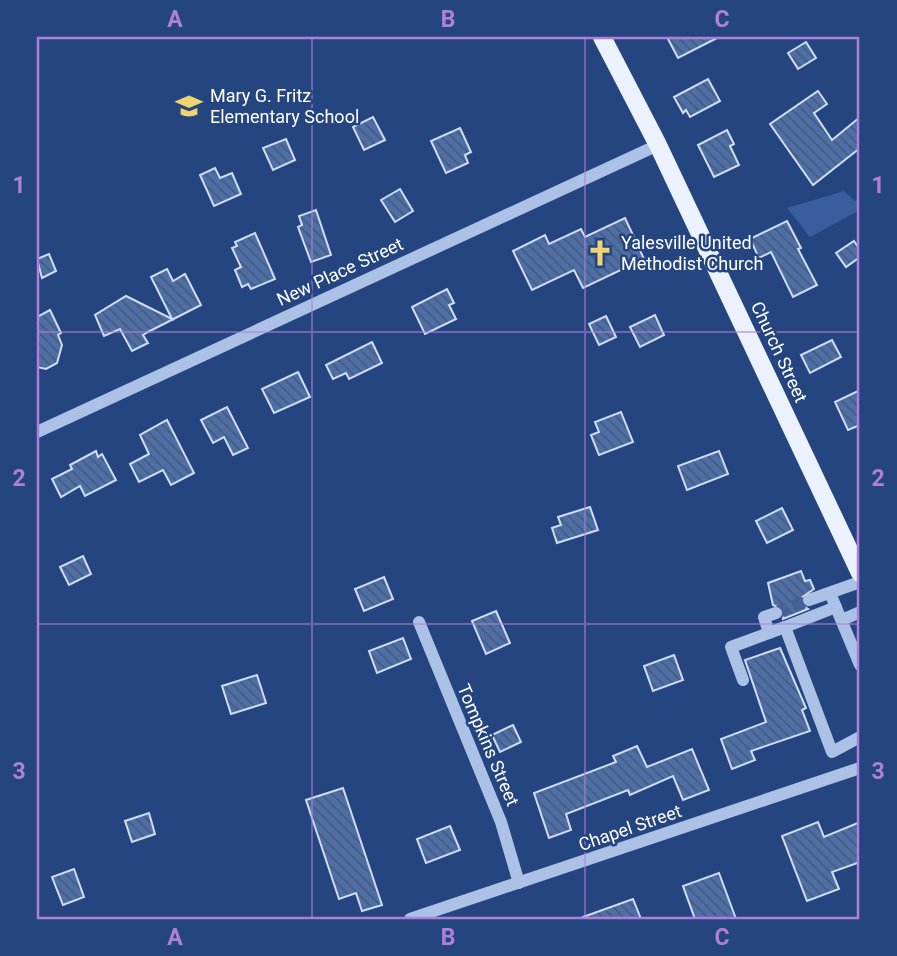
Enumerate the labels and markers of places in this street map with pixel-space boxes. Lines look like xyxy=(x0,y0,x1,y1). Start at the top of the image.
place label: Mary G. Fritz Elementary School xyxy=(210,85,359,127)
school or university icon: Mary G. Fritz Elementary School xyxy=(174,91,204,121)
place label: Yalesville United Methodist Church xyxy=(621,232,763,274)
church icon: Yalesville United Methodist Church xyxy=(585,238,615,268)

